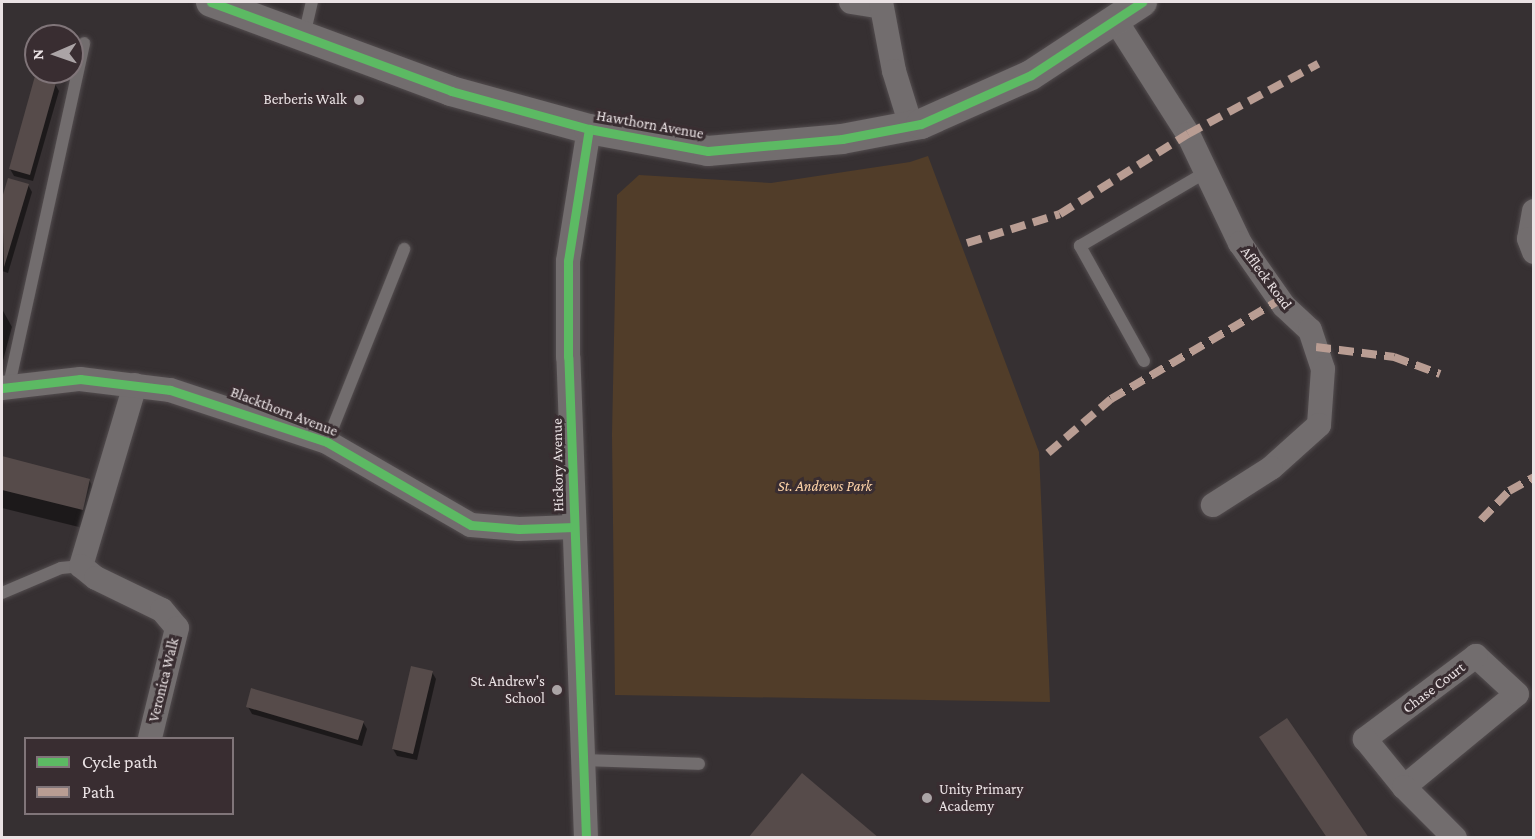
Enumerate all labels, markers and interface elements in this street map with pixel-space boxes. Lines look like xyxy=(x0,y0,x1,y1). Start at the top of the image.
north arrow xyxy=(24,24,84,84)
text: N xyxy=(29,49,46,60)
place label: Berberis Walk xyxy=(264,91,347,109)
marker: Berberis Walk xyxy=(352,93,366,107)
street label: Hawthorn Avenue xyxy=(595,107,705,143)
street label: Affleck Road xyxy=(1236,243,1296,313)
street label: Blackthorn Avenue xyxy=(228,383,340,441)
street label: Hickory Avenue xyxy=(548,418,568,512)
park label: St. Andrews Park xyxy=(778,478,872,496)
street label: Veronica Walk xyxy=(145,636,183,724)
street label: Chase Court xyxy=(1399,659,1469,717)
place label: St. Andrew's School xyxy=(470,672,545,707)
marker: St. Andrew's School xyxy=(550,683,564,697)
legend xyxy=(24,737,234,815)
text: Cycle path xyxy=(82,752,157,772)
place label: Unity Primary Academy xyxy=(939,780,1023,815)
text: Path xyxy=(82,782,115,802)
marker: Unity Primary Academy xyxy=(920,791,934,805)

